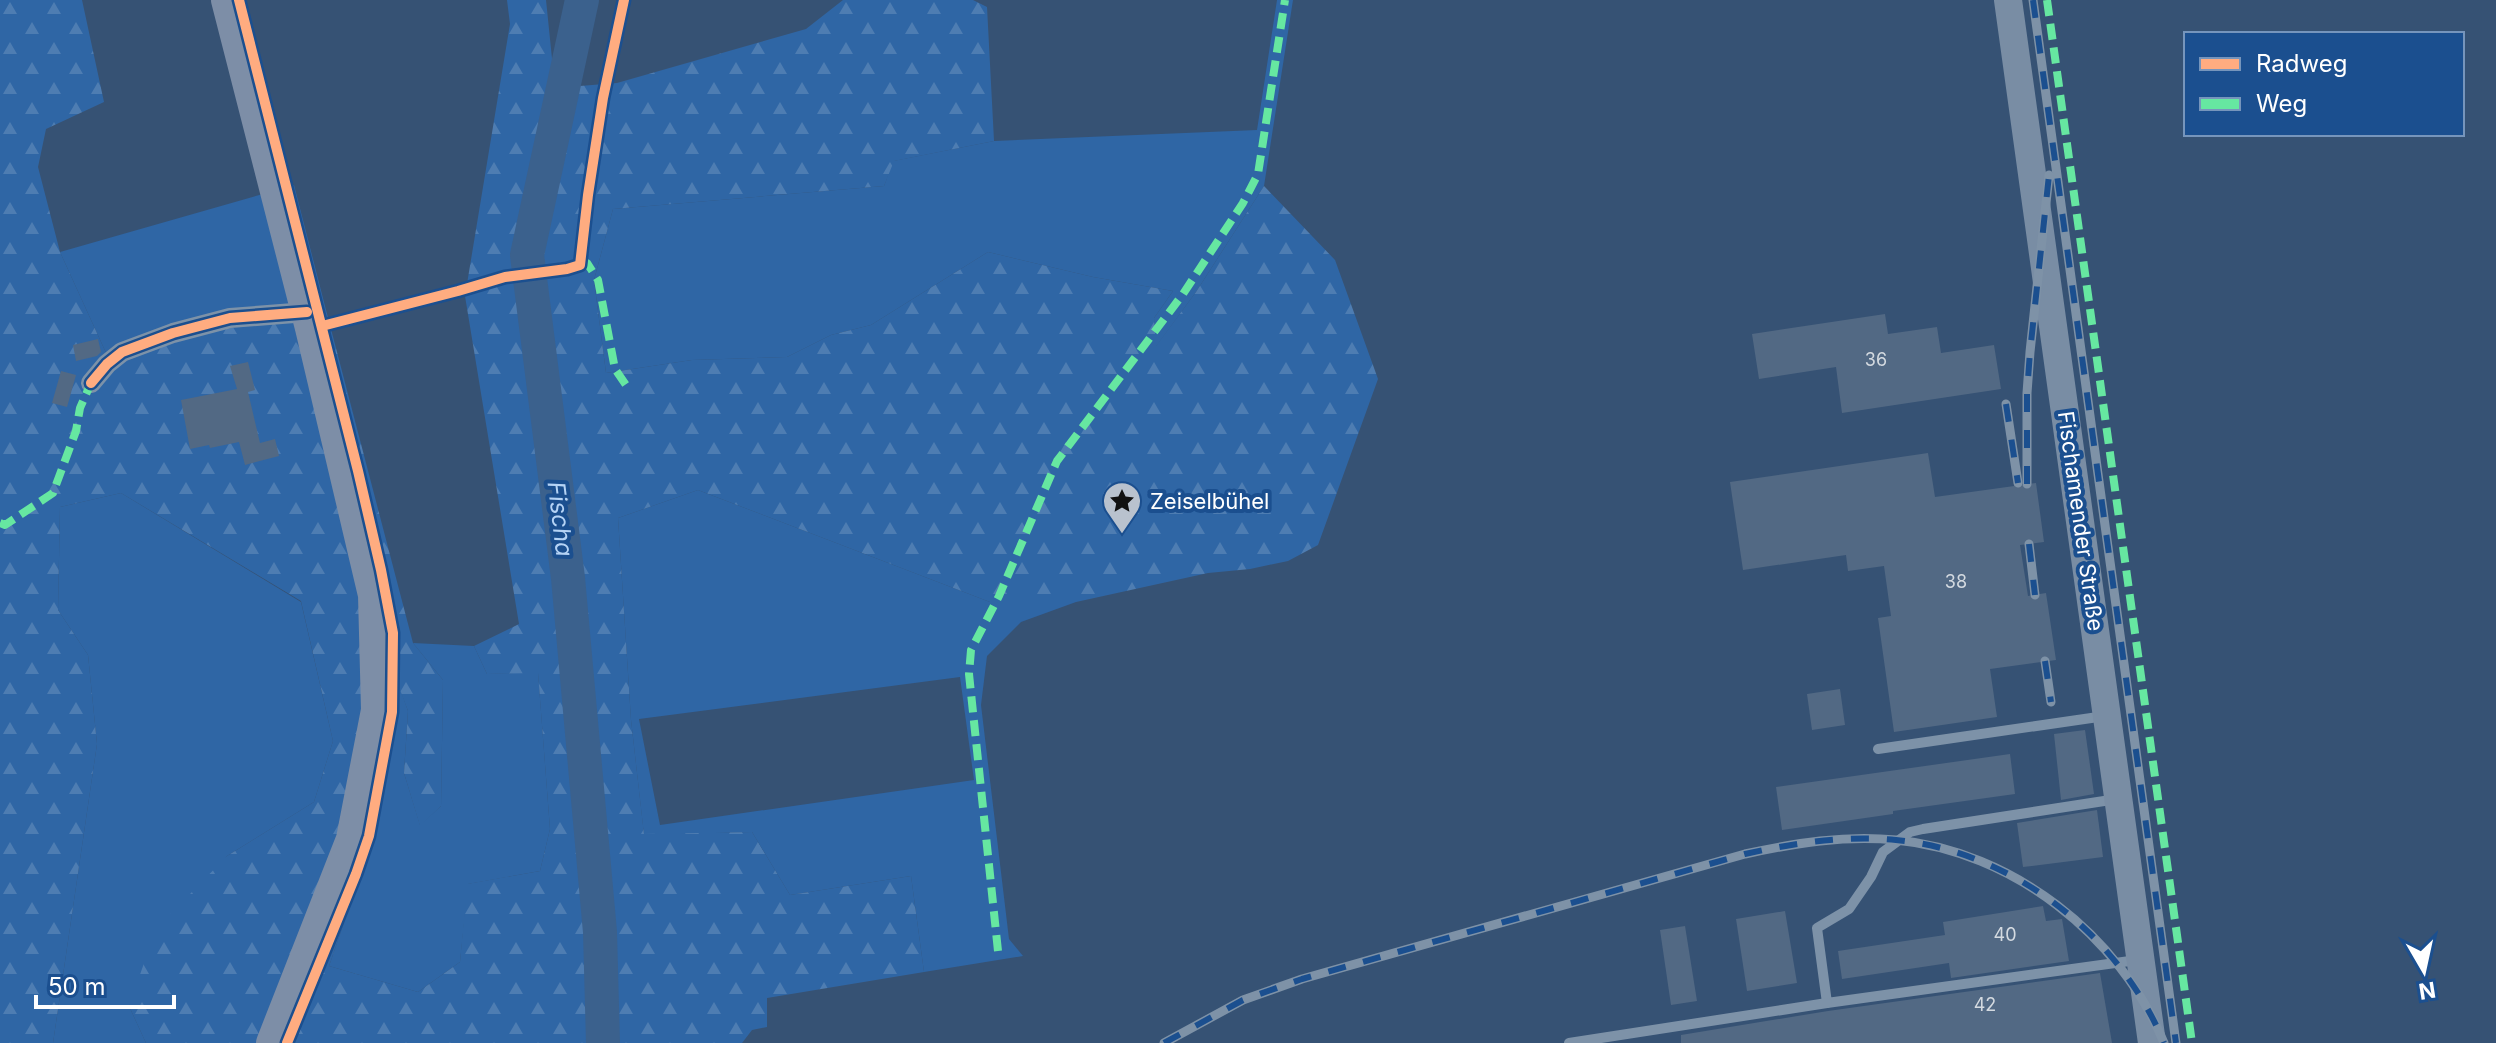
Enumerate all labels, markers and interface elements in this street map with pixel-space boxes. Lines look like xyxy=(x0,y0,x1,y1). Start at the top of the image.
legend xyxy=(2184,32,2464,136)
text: Radweg xyxy=(2256,49,2347,78)
text: Weg xyxy=(2256,89,2307,118)
house number: 36 xyxy=(1865,349,1887,370)
street label: Fischamender Straße xyxy=(2053,409,2109,633)
water label: Fischa xyxy=(542,480,579,558)
place icon: Zeiselbühel xyxy=(1101,480,1143,535)
place label: Zeiselbühel xyxy=(1150,488,1269,514)
house number: 38 xyxy=(1945,571,1967,592)
house number: 40 xyxy=(1994,924,2016,945)
north arrow xyxy=(2384,931,2464,1011)
scale bar xyxy=(36,959,174,1009)
text: 50 m xyxy=(48,972,106,1001)
text: N xyxy=(2417,977,2437,1005)
house number: 42 xyxy=(1974,994,1996,1015)

